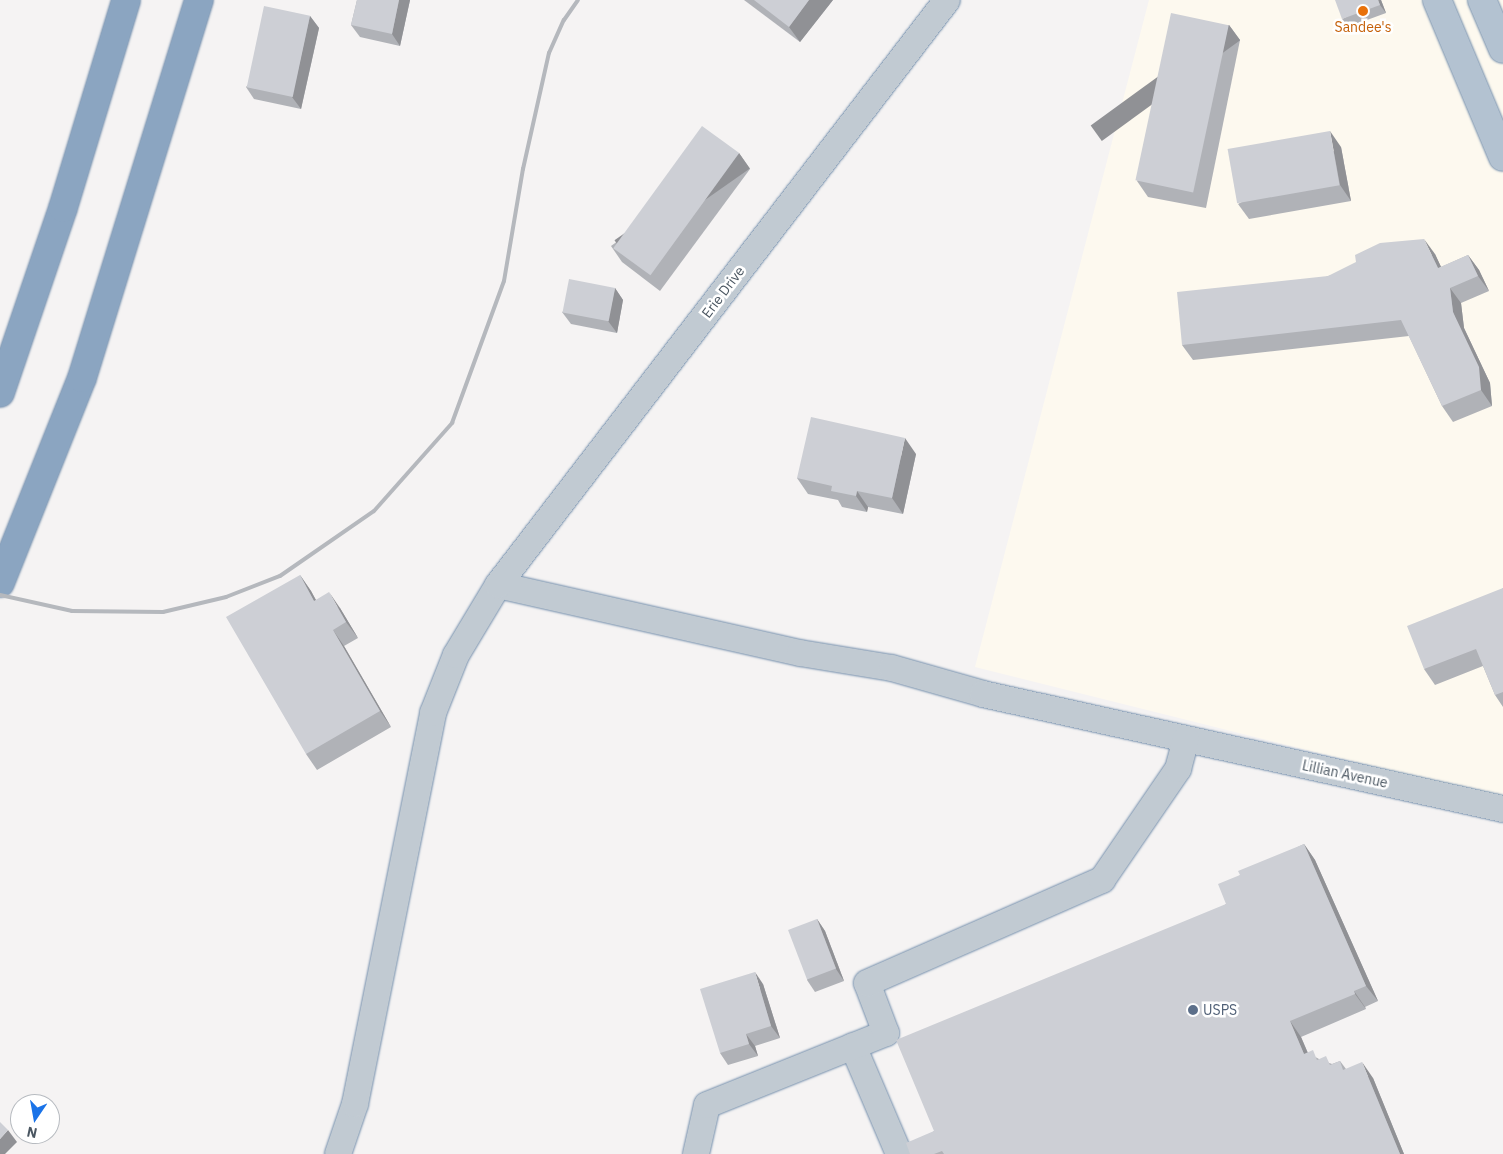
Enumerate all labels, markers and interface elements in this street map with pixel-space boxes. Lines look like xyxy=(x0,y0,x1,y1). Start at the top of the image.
marker: Sandee's xyxy=(1357,5,1369,17)
place label: Sandee's xyxy=(1335,19,1391,35)
street label: Erie Drive xyxy=(698,263,748,321)
street label: Lillian Avenue xyxy=(1301,757,1389,791)
place label: USPS xyxy=(1203,1002,1237,1018)
marker: USPS xyxy=(1187,1004,1199,1016)
north arrow xyxy=(10,1094,60,1144)
text: N xyxy=(25,1123,39,1143)

